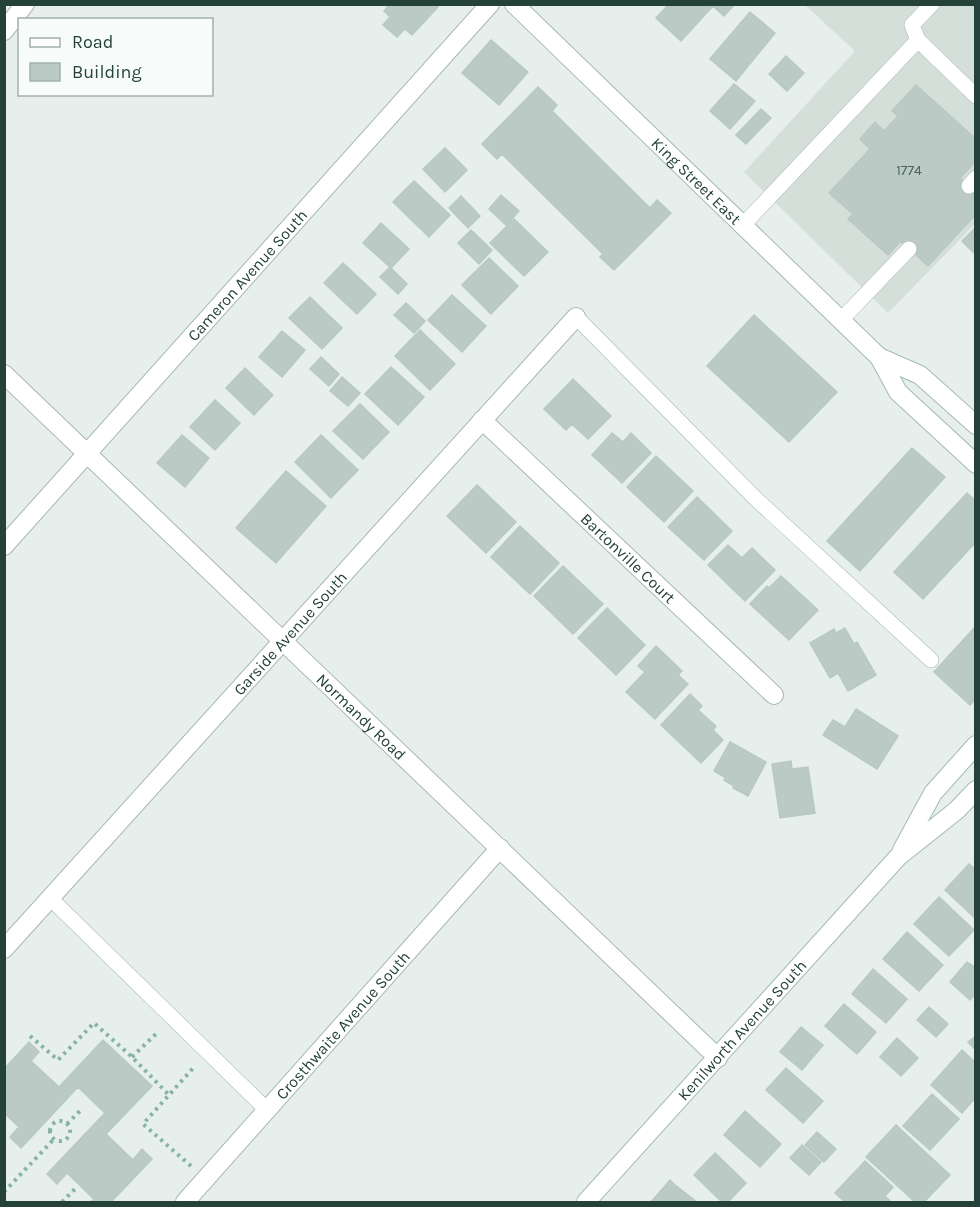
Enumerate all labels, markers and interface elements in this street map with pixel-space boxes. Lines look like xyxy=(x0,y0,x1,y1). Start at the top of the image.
legend xyxy=(18,18,213,96)
text: Road xyxy=(72,31,113,53)
text: Building xyxy=(72,61,142,83)
street label: King Street East xyxy=(648,133,745,228)
house number: 1774 xyxy=(896,162,922,179)
street label: Cameron Avenue South xyxy=(183,205,311,345)
street label: Bartonville Court xyxy=(577,509,680,607)
street label: Garside Avenue South xyxy=(229,567,351,699)
street label: Normandy Road xyxy=(313,669,410,764)
street label: Crosthwaite Avenue South xyxy=(272,947,413,1103)
street label: Kenilworth Avenue South xyxy=(673,956,810,1104)

